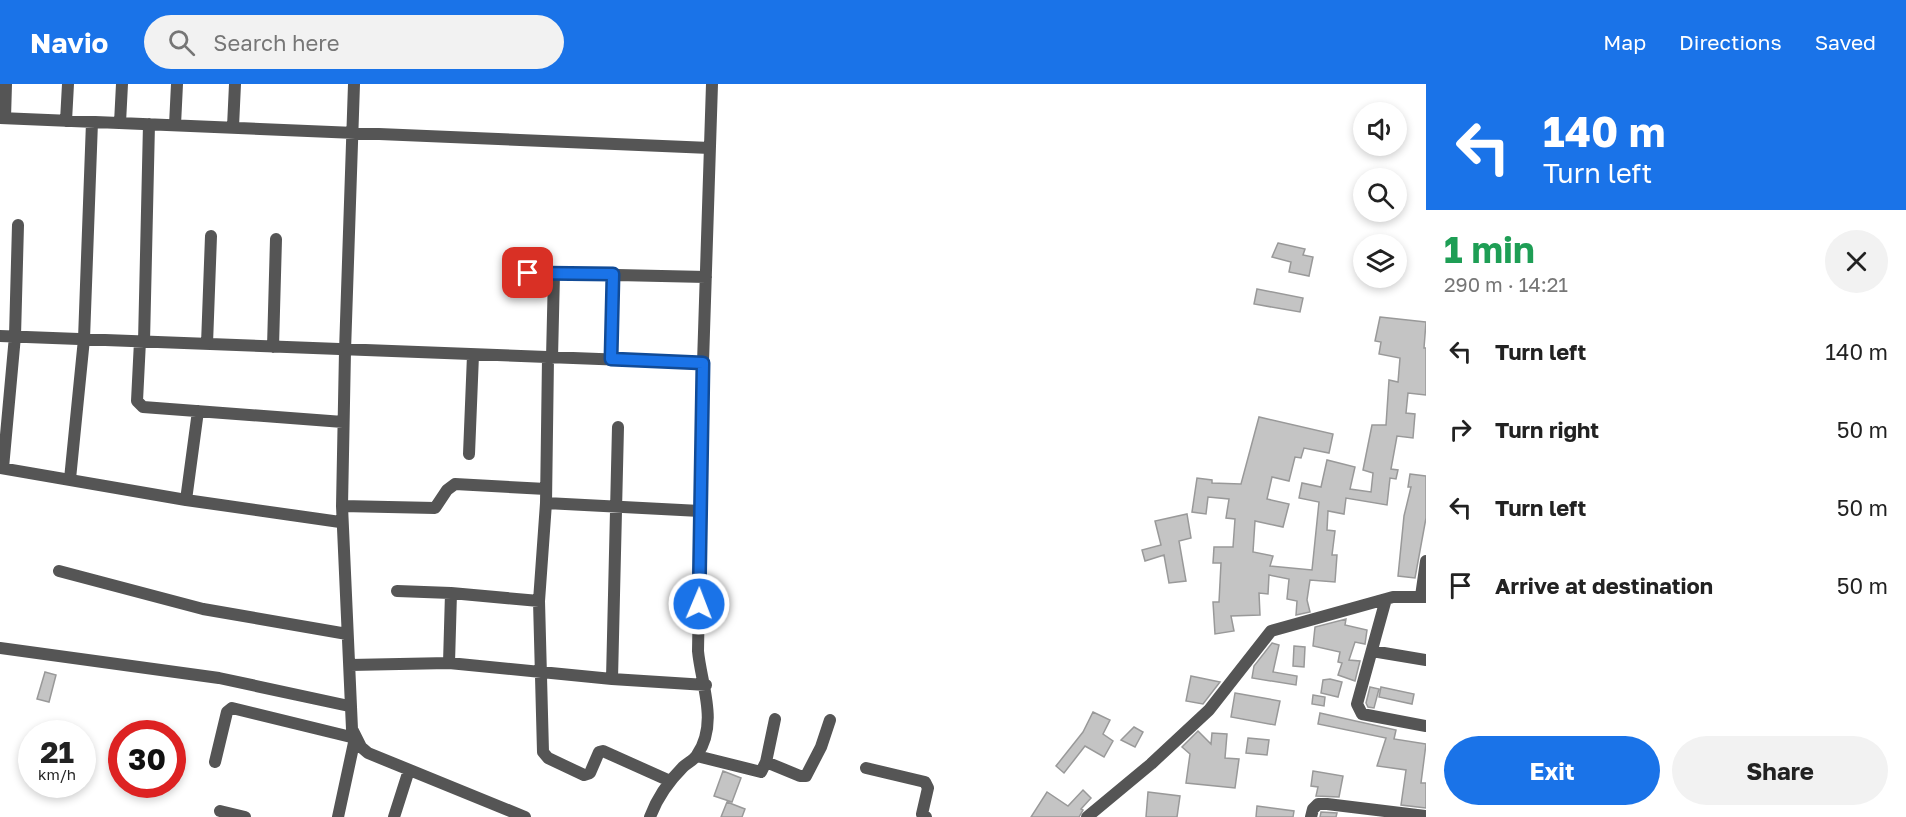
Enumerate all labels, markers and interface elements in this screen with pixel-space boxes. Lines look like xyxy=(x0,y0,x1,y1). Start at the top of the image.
search box xyxy=(144,15,564,69)
text: Navio xyxy=(30,26,108,59)
icon: search xyxy=(165,26,198,59)
text: Search here xyxy=(213,29,339,56)
text: Map xyxy=(1603,29,1646,55)
text: Directions xyxy=(1679,29,1782,55)
text: Saved xyxy=(1815,29,1876,55)
map controls xyxy=(1353,102,1407,288)
button: sound xyxy=(1353,102,1407,156)
text: 140 m xyxy=(1543,106,1665,156)
icon: left xyxy=(1444,108,1522,186)
text: Turn left xyxy=(1543,157,1652,189)
button: search xyxy=(1353,168,1407,222)
text: 1 min xyxy=(1444,228,1535,271)
button: close xyxy=(1825,230,1888,293)
button: layers xyxy=(1353,234,1407,288)
pin xyxy=(502,247,553,298)
icon: arrive xyxy=(511,256,544,289)
text: 290 m · 14:21 xyxy=(1444,272,1568,296)
icon: left xyxy=(1444,335,1477,368)
text: Turn left xyxy=(1495,338,1586,365)
text: 140 m xyxy=(1825,338,1888,365)
icon: right xyxy=(1444,413,1477,446)
text: Turn right xyxy=(1495,416,1599,443)
text: 50 m xyxy=(1837,416,1888,443)
icon: left xyxy=(1444,491,1477,524)
text: Turn left xyxy=(1495,494,1586,521)
text: 50 m xyxy=(1837,494,1888,521)
icon: arrive xyxy=(1444,569,1477,602)
position arrow xyxy=(667,572,731,636)
text: Arrive at destination xyxy=(1495,572,1713,599)
text: 50 m xyxy=(1837,572,1888,599)
speed limit sign: 30 xyxy=(108,720,186,798)
text: 21 xyxy=(40,734,74,770)
button: Exit xyxy=(1444,736,1660,805)
button: Share xyxy=(1672,736,1888,805)
text: km/h xyxy=(38,765,76,783)

